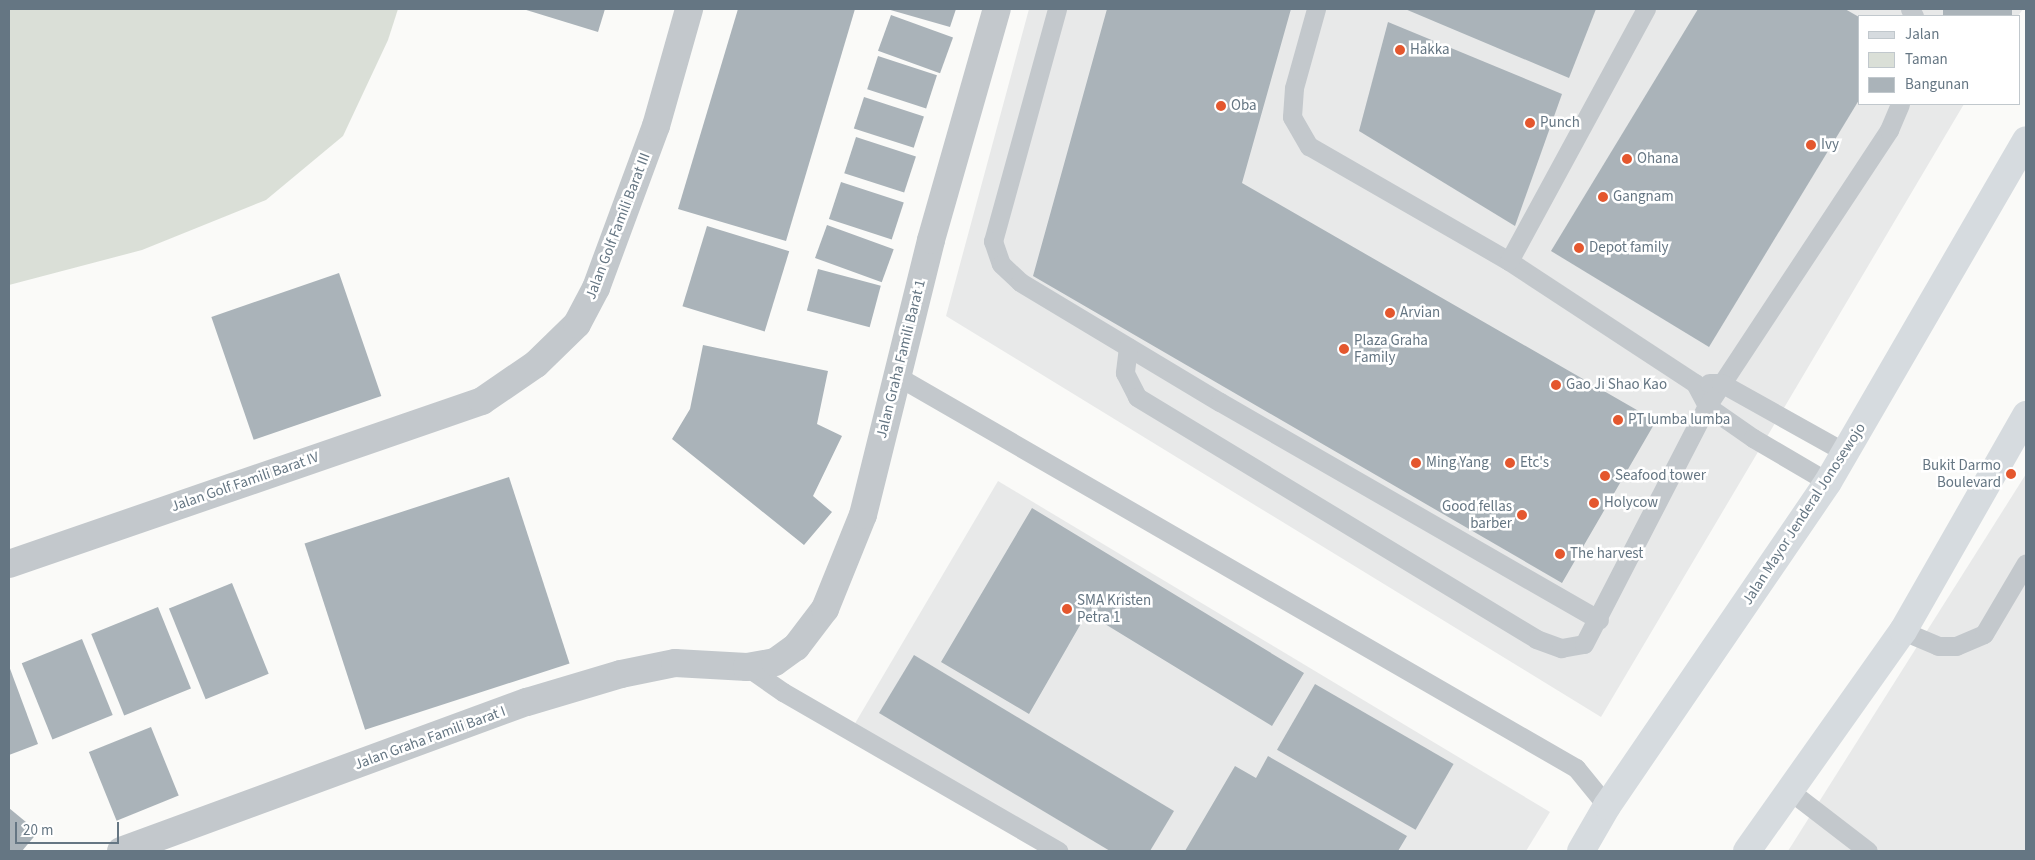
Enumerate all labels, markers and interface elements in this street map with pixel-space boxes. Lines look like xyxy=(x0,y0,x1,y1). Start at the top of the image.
legend xyxy=(1858,15,2020,105)
text: Jalan xyxy=(1905,24,1939,45)
place label: Hakka xyxy=(1410,41,1450,59)
marker: Hakka xyxy=(1394,44,1406,56)
text: Taman xyxy=(1905,49,1948,70)
text: Bangunan xyxy=(1905,74,1969,95)
place label: Oba xyxy=(1231,97,1257,115)
marker: Oba xyxy=(1215,100,1227,112)
place label: Punch xyxy=(1540,114,1580,132)
marker: Punch xyxy=(1524,117,1536,129)
place label: Ivy xyxy=(1821,136,1839,154)
marker: Ivy xyxy=(1805,139,1817,151)
street label: Jalan Golf Famili Barat III xyxy=(582,150,654,302)
place label: Ohana xyxy=(1637,150,1678,168)
marker: Ohana xyxy=(1621,153,1633,165)
place label: Gangnam xyxy=(1613,188,1674,206)
marker: Gangnam xyxy=(1597,191,1609,203)
place label: Depot family xyxy=(1589,239,1669,257)
marker: Depot family xyxy=(1573,242,1585,254)
street label: Jalan Graha Famili Barat 1 xyxy=(873,278,929,440)
place label: Arvian xyxy=(1400,304,1440,322)
marker: Arvian xyxy=(1384,307,1396,319)
place label: Plaza Graha Family xyxy=(1354,331,1428,366)
marker: Plaza Graha Family xyxy=(1338,343,1350,355)
place label: Gao Ji Shao Kao xyxy=(1566,376,1667,394)
marker: Gao Ji Shao Kao xyxy=(1550,379,1562,391)
place label: PT lumba lumba xyxy=(1628,411,1730,429)
marker: PT lumba lumba xyxy=(1612,414,1624,426)
street label: Jalan Mayor Jenderal Jonosewojo xyxy=(1738,420,1870,608)
street label: Jalan Golf Famili Barat IV xyxy=(169,448,321,516)
place label: Ming Yang xyxy=(1426,454,1489,472)
place label: Etc's xyxy=(1520,454,1549,472)
place label: Bukit Darmo Boulevard xyxy=(1922,456,2001,491)
marker: Ming Yang xyxy=(1410,457,1422,469)
marker: Etc's xyxy=(1504,457,1516,469)
place label: Seafood tower xyxy=(1615,467,1706,485)
marker: Bukit Darmo Boulevard xyxy=(2005,468,2017,480)
marker: Seafood tower xyxy=(1599,470,1611,482)
place label: Holycow xyxy=(1604,494,1658,512)
place label: Good fellas barber xyxy=(1442,497,1512,532)
marker: Holycow xyxy=(1588,497,1600,509)
marker: Good fellas barber xyxy=(1516,509,1528,521)
place label: The harvest xyxy=(1570,545,1643,563)
marker: The harvest xyxy=(1554,548,1566,560)
place label: SMA Kristen Petra 1 xyxy=(1077,591,1151,626)
marker: SMA Kristen Petra 1 xyxy=(1061,603,1073,615)
street label: Jalan Graha Famili Barat I xyxy=(352,702,508,774)
scale bar xyxy=(18,812,121,844)
text: 20 m xyxy=(23,820,53,841)

